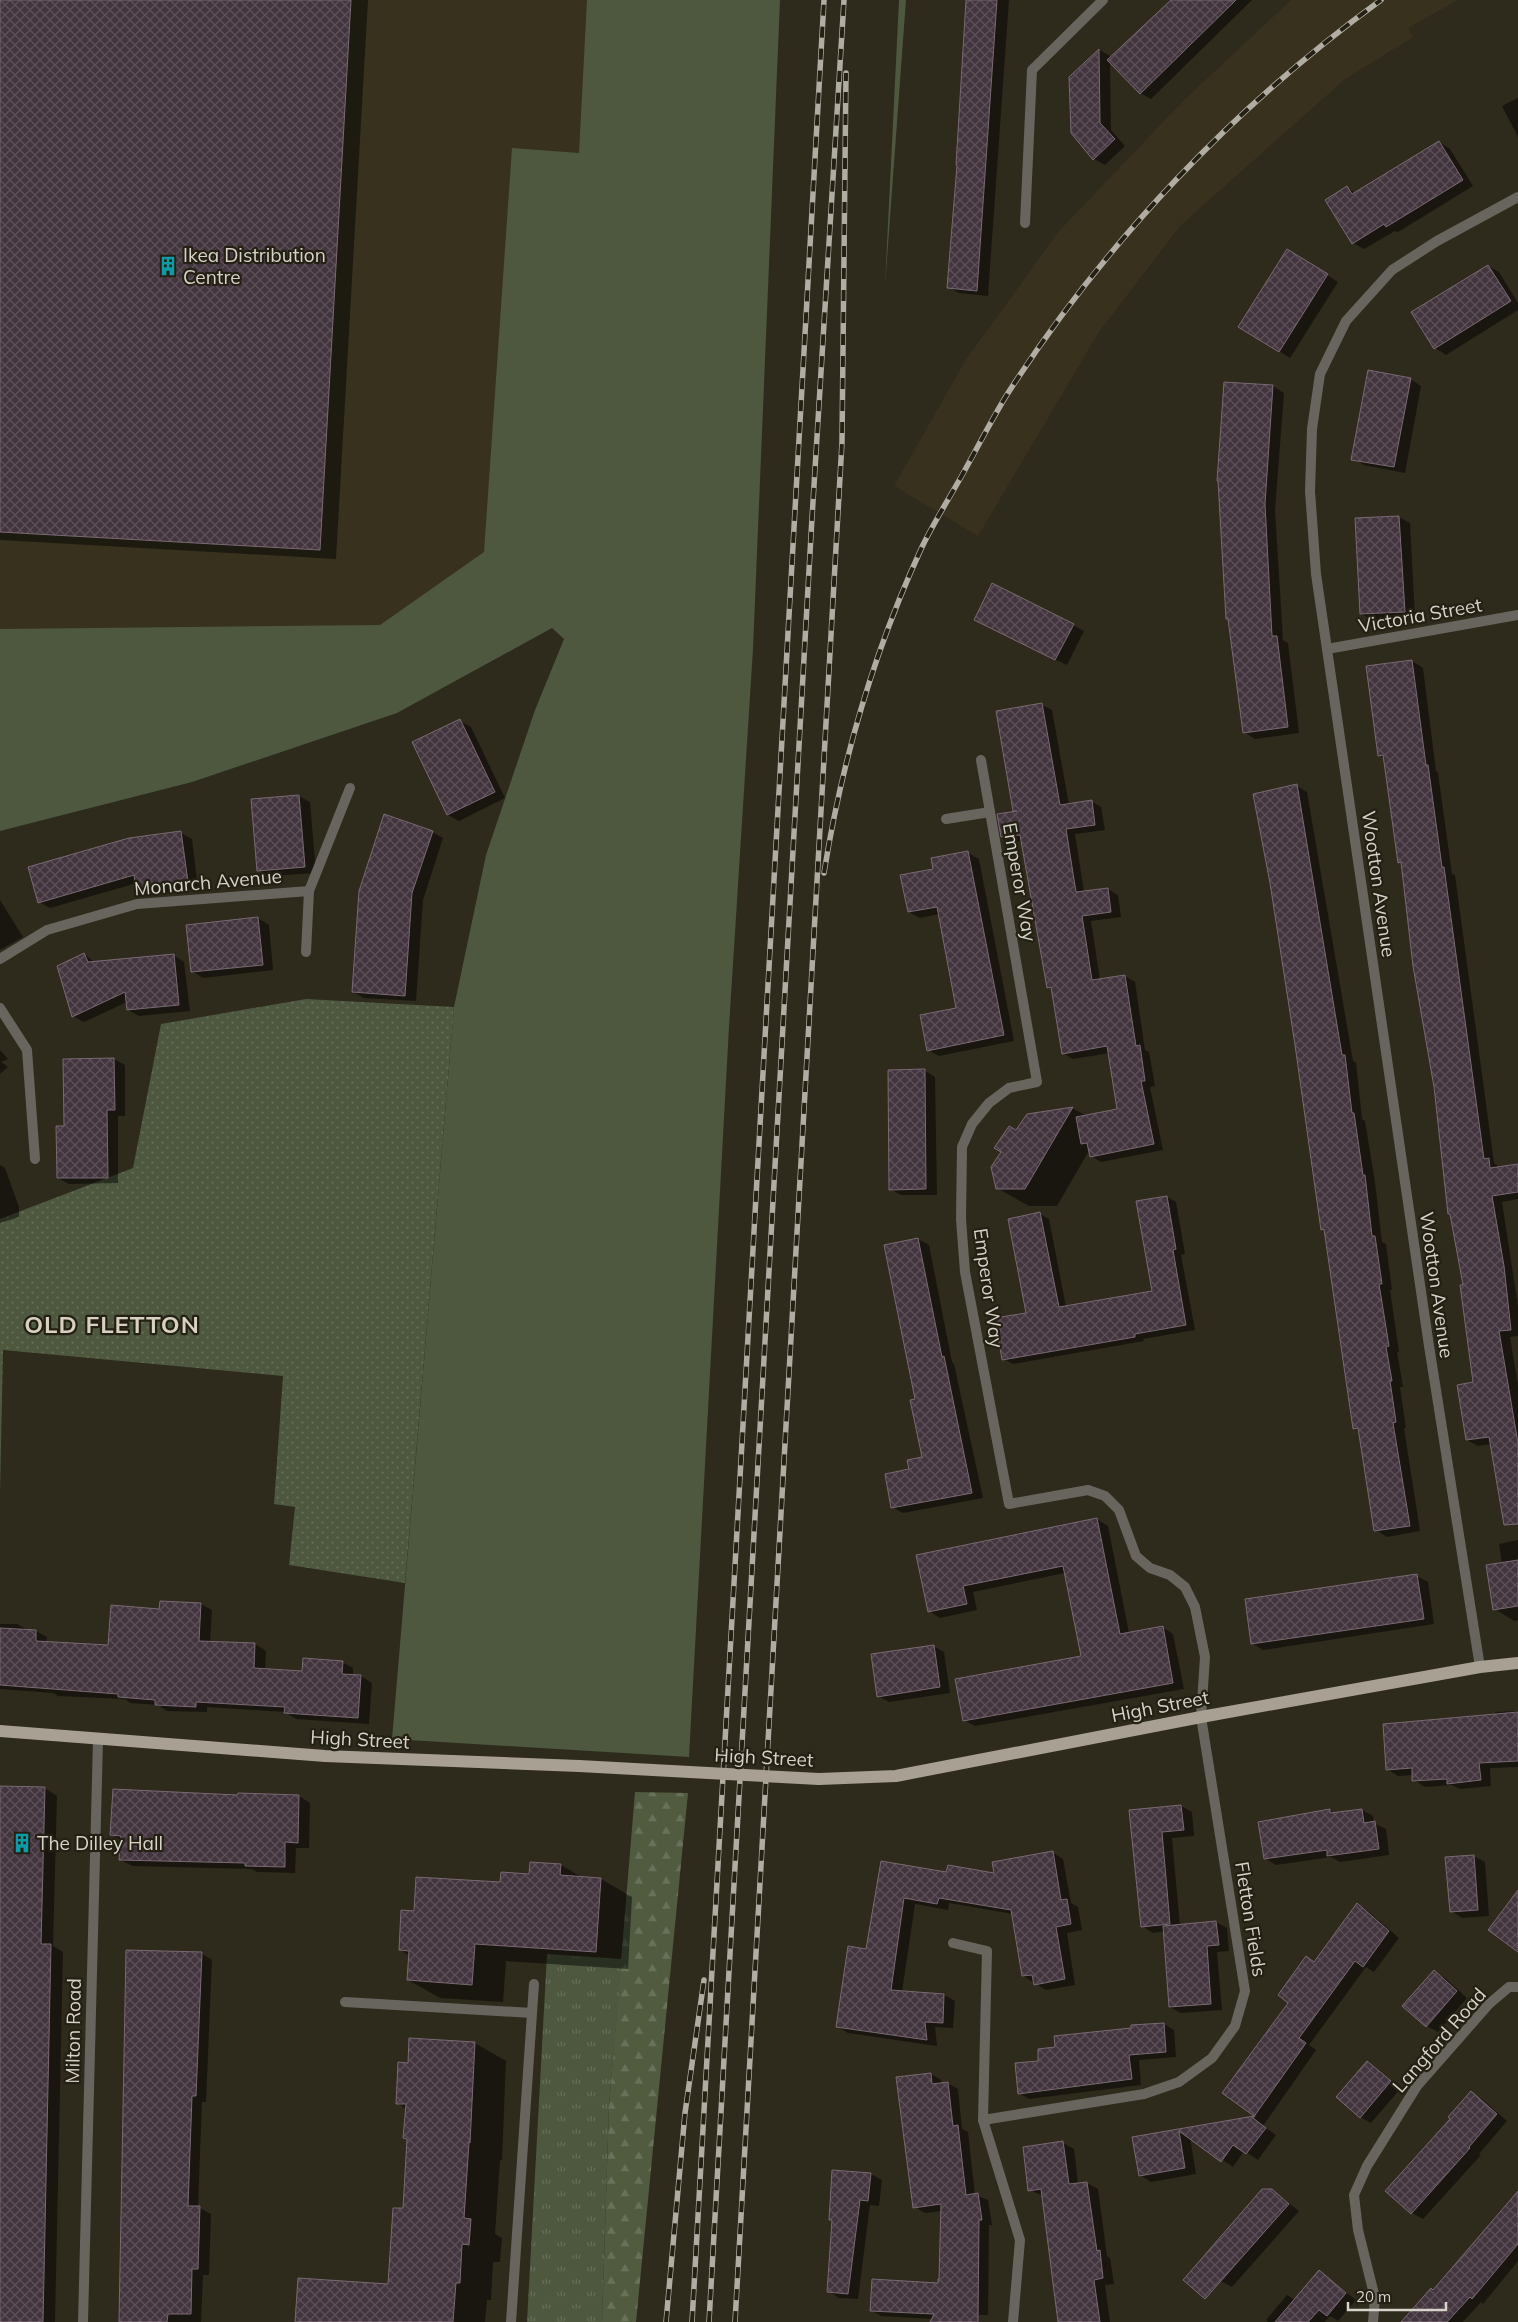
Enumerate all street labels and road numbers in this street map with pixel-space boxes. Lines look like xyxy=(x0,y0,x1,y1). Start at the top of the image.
street label: Victoria Street xyxy=(1356,592,1484,638)
street label: Wootton Avenue xyxy=(1357,809,1401,959)
street label: Emperor Way xyxy=(998,821,1042,943)
street label: Monarch Avenue xyxy=(133,864,283,900)
street label: Wootton Avenue xyxy=(1415,1210,1459,1360)
street label: Emperor Way xyxy=(969,1227,1009,1349)
street label: High Street xyxy=(1109,1685,1211,1727)
street label: High Street xyxy=(310,1724,410,1754)
street label: High Street xyxy=(714,1742,814,1772)
street label: Fletton Fields xyxy=(1230,1860,1272,1978)
street label: Milton Road xyxy=(60,1978,86,2084)
street label: Langford Road xyxy=(1387,1983,1491,2097)

